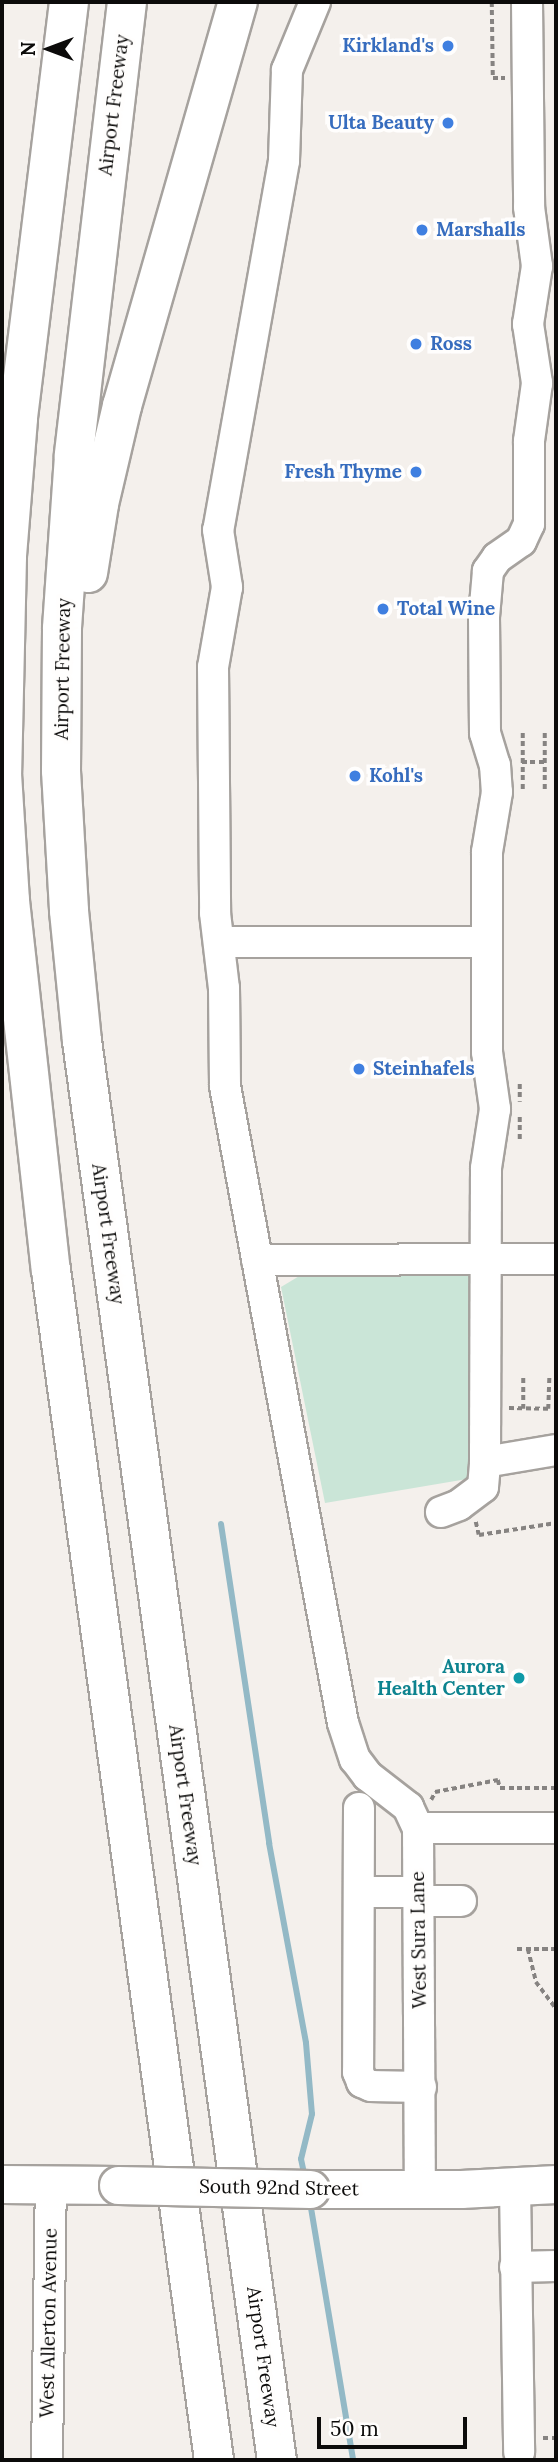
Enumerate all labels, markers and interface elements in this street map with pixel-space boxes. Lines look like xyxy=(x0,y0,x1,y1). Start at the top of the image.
north arrow xyxy=(14,14,84,84)
street label: Airport Freeway xyxy=(94,33,134,177)
place label: Kirkland's xyxy=(342,35,434,57)
marker: Kirkland's xyxy=(440,38,456,54)
text: N xyxy=(16,42,40,56)
place label: Ulta Beauty xyxy=(328,112,434,134)
marker: Ulta Beauty xyxy=(440,115,456,131)
place label: Marshalls xyxy=(436,219,525,241)
marker: Marshalls xyxy=(414,222,430,238)
place label: Ross xyxy=(430,333,472,355)
marker: Ross xyxy=(408,336,424,352)
place label: Fresh Thyme xyxy=(284,461,402,483)
marker: Fresh Thyme xyxy=(408,464,424,480)
street label: Airport Freeway xyxy=(50,598,76,740)
place label: Total Wine xyxy=(397,598,495,620)
marker: Total Wine xyxy=(375,601,391,617)
place label: Kohl's xyxy=(369,765,423,787)
marker: Kohl's xyxy=(347,768,363,784)
place label: Steinhafels xyxy=(373,1058,475,1080)
marker: Steinhafels xyxy=(351,1061,367,1077)
street label: Airport Freeway xyxy=(87,1162,129,1306)
place label: Aurora Health Center xyxy=(377,1656,505,1700)
marker: Aurora Health Center xyxy=(511,1670,527,1686)
street label: Airport Freeway xyxy=(164,1723,206,1867)
street label: West Sura Lane xyxy=(406,1871,432,2009)
street label: South 92nd Street xyxy=(199,2175,359,2201)
street label: West Allerton Avenue xyxy=(36,2228,62,2418)
street label: Airport Freeway xyxy=(242,2285,284,2429)
scale bar xyxy=(320,2402,470,2446)
text: 50 m xyxy=(330,2415,379,2442)

